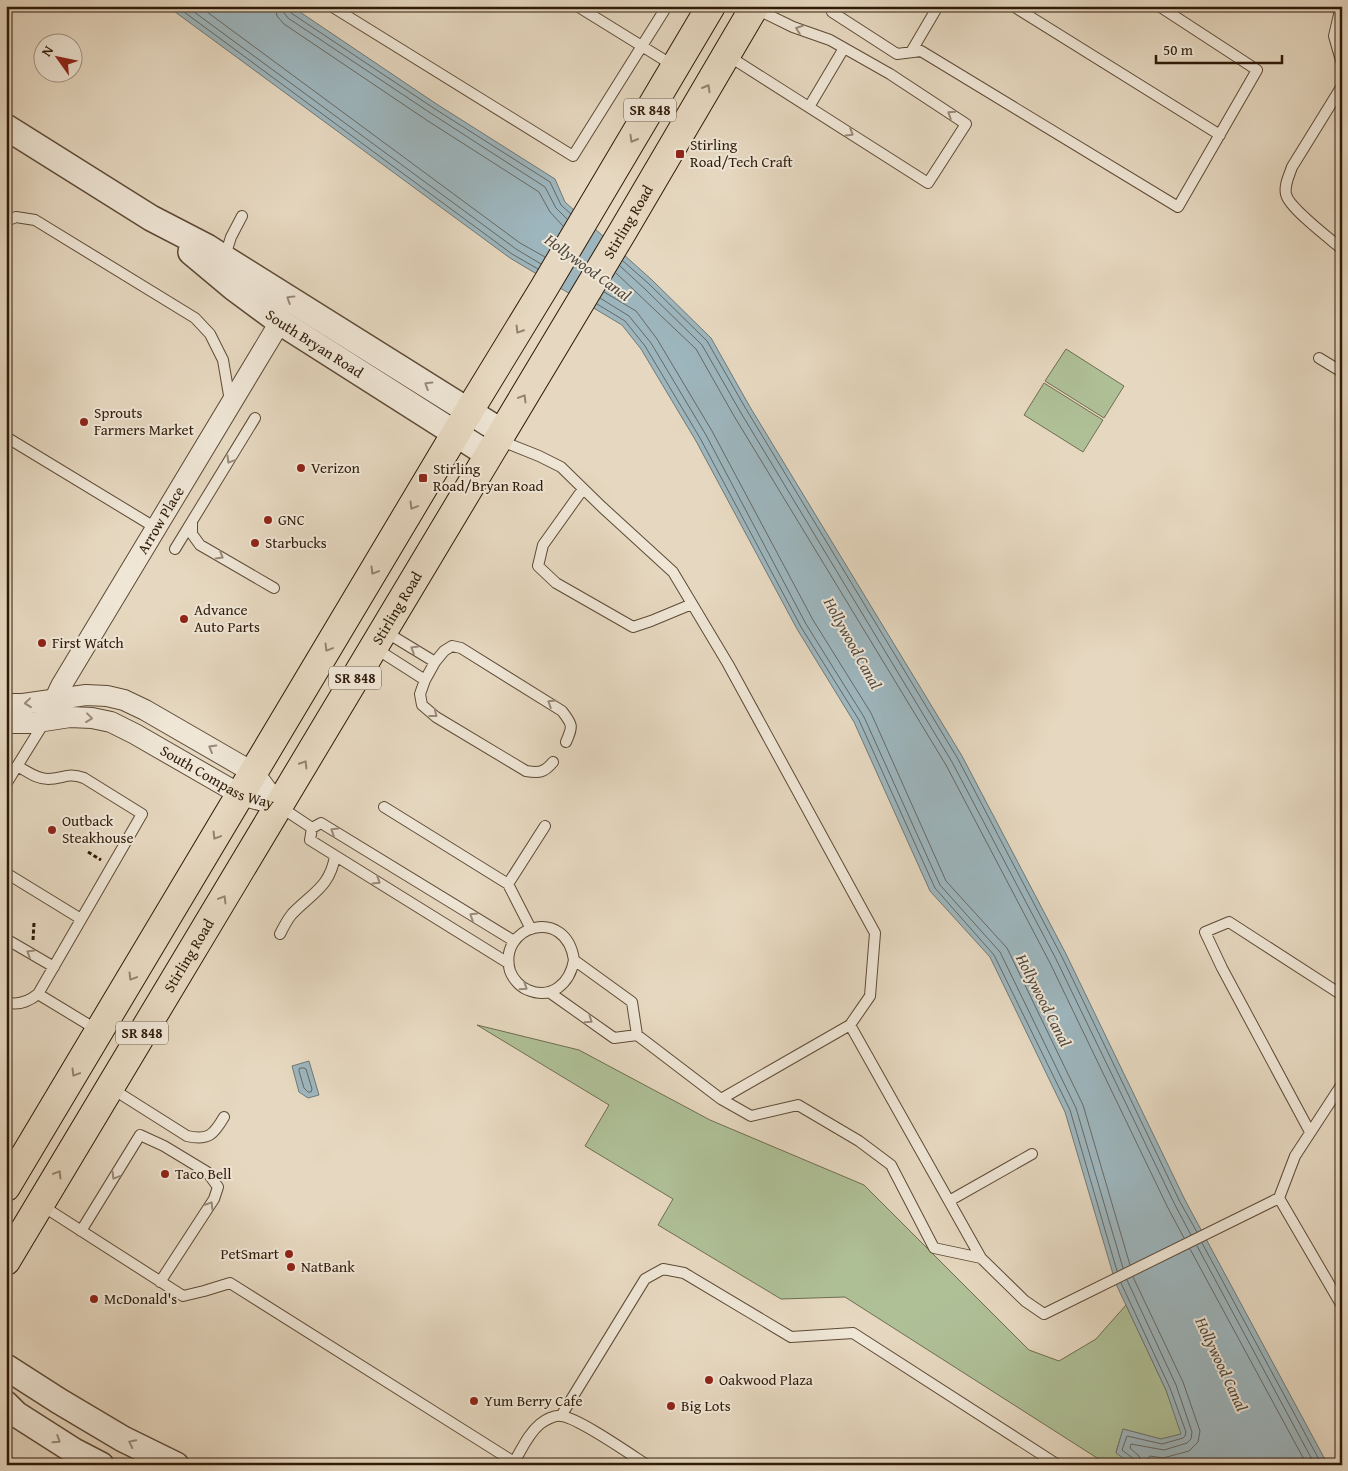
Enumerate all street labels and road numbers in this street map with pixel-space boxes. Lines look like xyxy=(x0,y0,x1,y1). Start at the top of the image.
road number: SR 848 xyxy=(624,98,676,122)
street label: Stirling Road xyxy=(598,181,658,262)
street label: South Bryan Road xyxy=(262,304,368,382)
street label: Arrow Place xyxy=(132,482,189,558)
street label: Stirling Road xyxy=(367,567,427,649)
road number: SR 848 xyxy=(329,666,381,690)
street label: South Compass Way xyxy=(156,740,277,814)
street label: Stirling Road xyxy=(158,915,219,996)
road number: SR 848 xyxy=(116,1021,168,1044)

